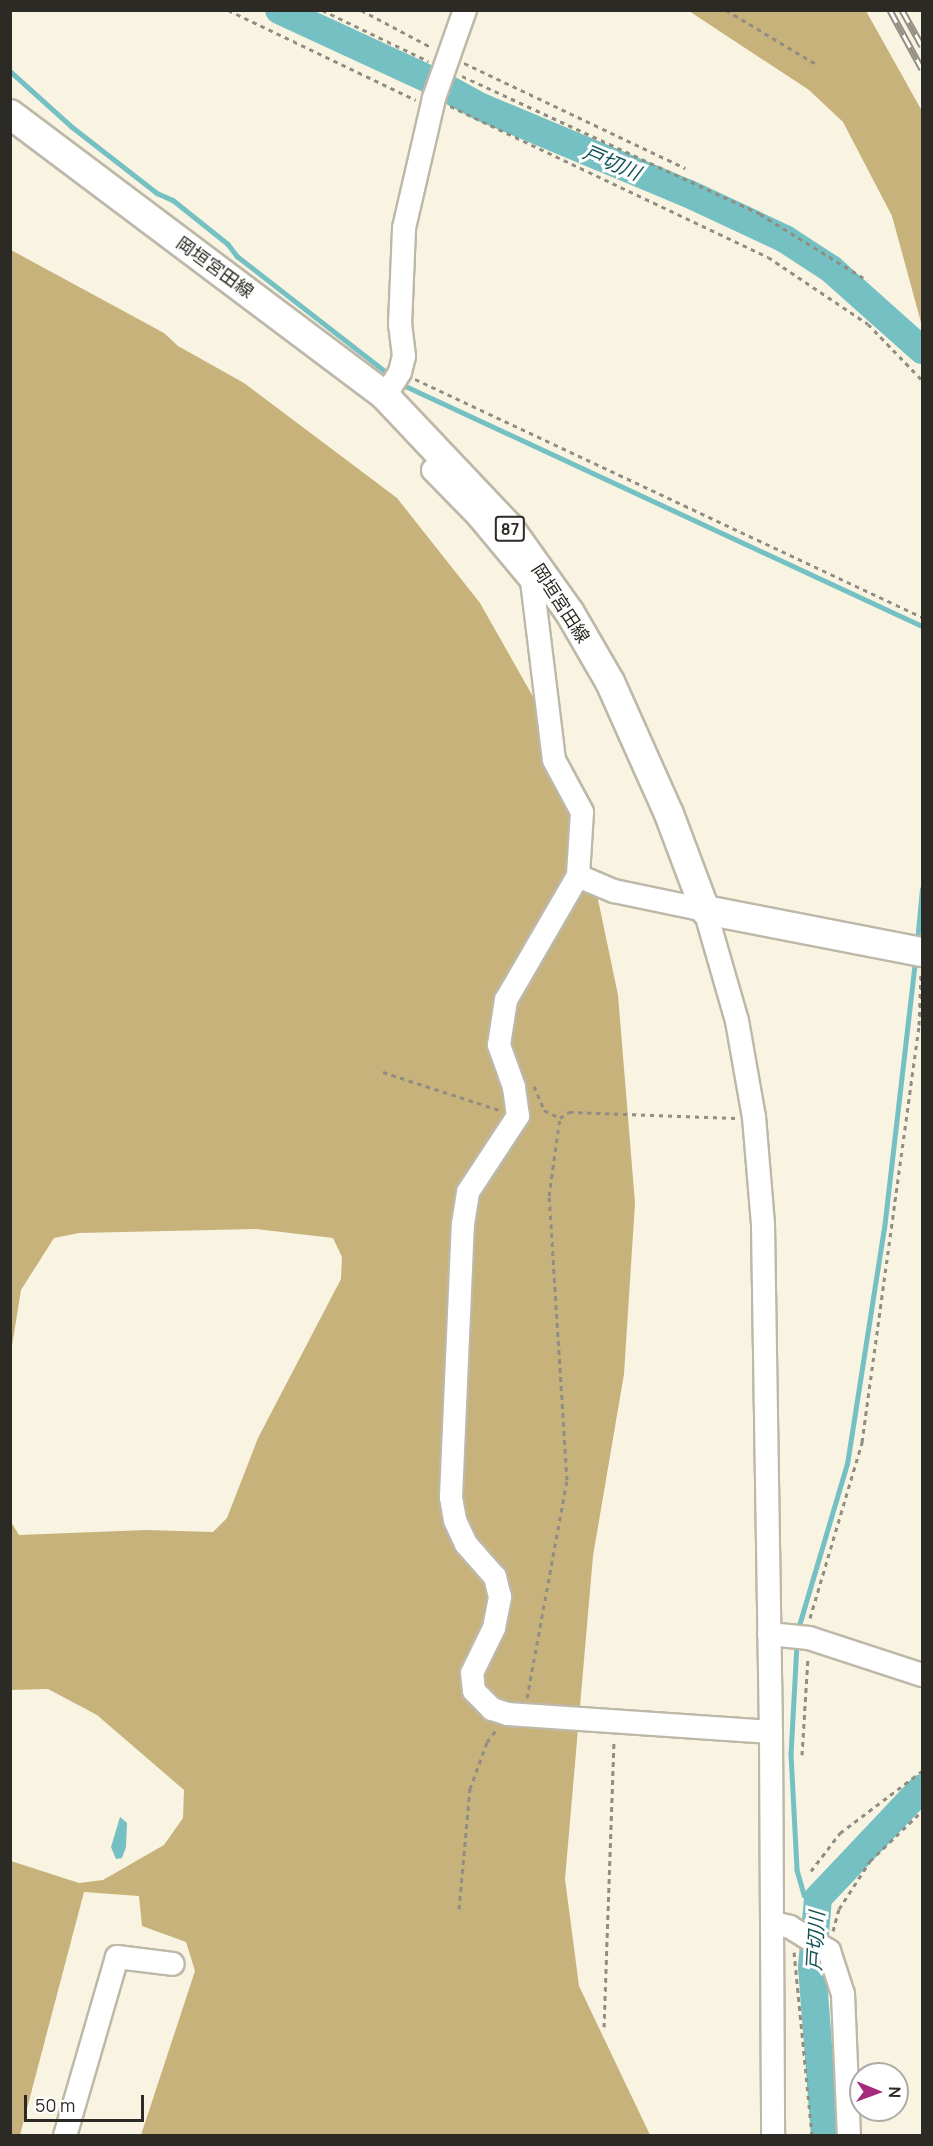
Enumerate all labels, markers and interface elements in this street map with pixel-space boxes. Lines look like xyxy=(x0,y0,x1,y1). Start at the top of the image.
water label: 戸切川 xyxy=(580,139,644,185)
street label: 岡垣宮田線 xyxy=(172,232,258,302)
road number: 87 xyxy=(494,516,526,542)
street label: 岡垣宮田線 xyxy=(527,559,595,647)
water label: 戸切川 xyxy=(801,1910,829,1972)
north arrow xyxy=(849,2062,909,2122)
scale bar xyxy=(27,2083,147,2121)
text: N xyxy=(884,2086,906,2098)
text: 50 m xyxy=(35,2093,75,2117)

